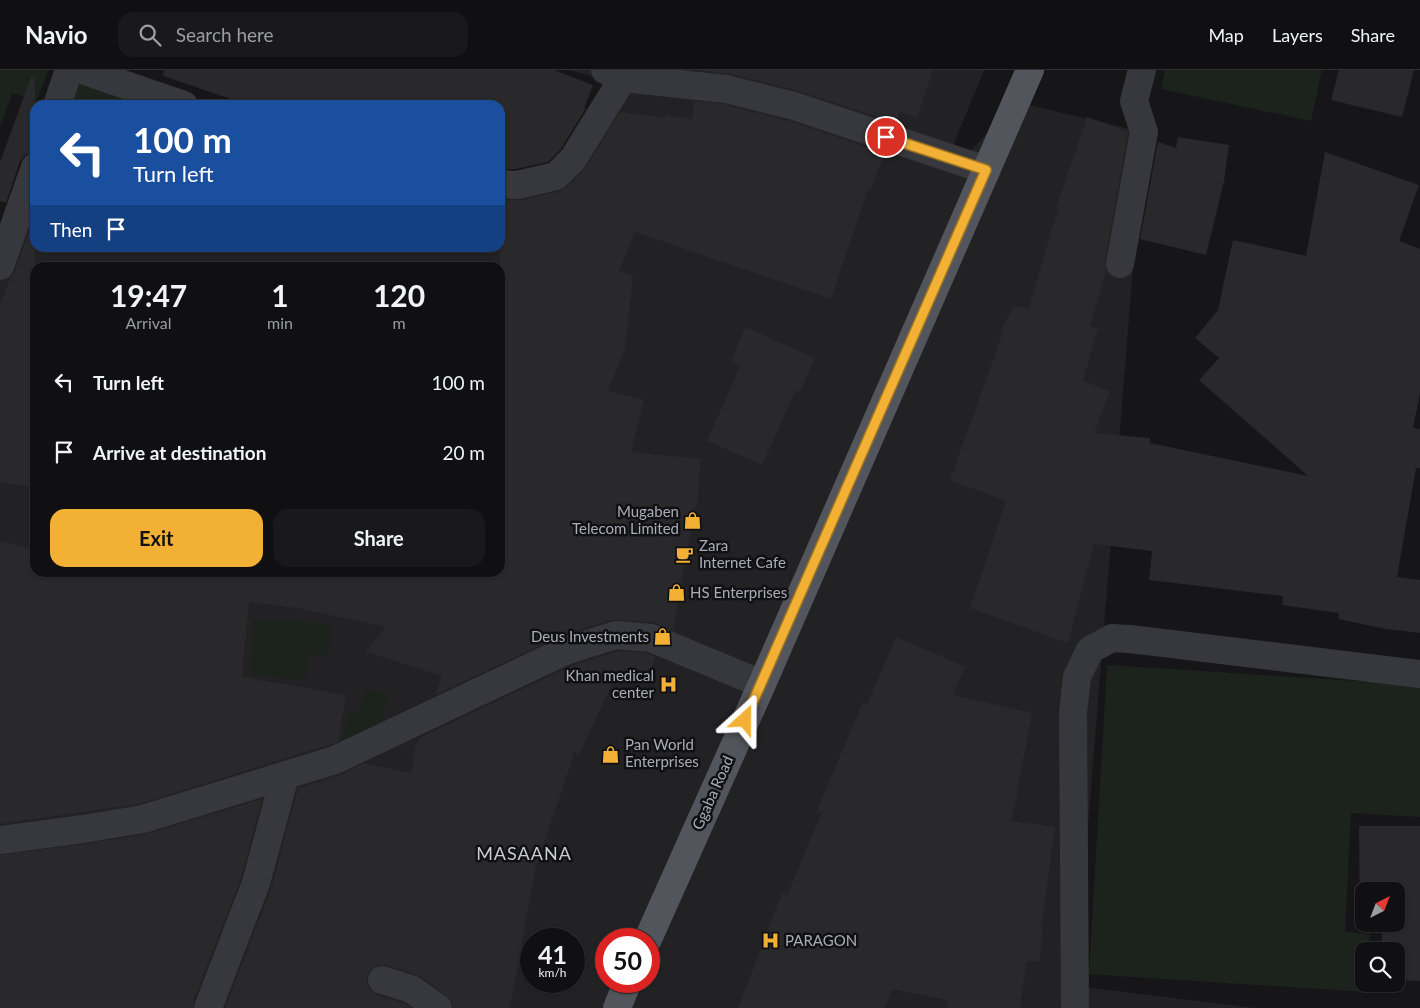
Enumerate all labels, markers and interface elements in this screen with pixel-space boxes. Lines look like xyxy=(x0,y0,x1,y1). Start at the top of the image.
search box xyxy=(118,12,468,57)
text: Navio xyxy=(25,20,88,49)
icon: search xyxy=(136,21,164,49)
text: Search here xyxy=(176,23,274,46)
text: Map xyxy=(1208,24,1244,46)
text: Layers xyxy=(1272,24,1323,46)
text: Share xyxy=(1351,24,1395,46)
pin xyxy=(865,116,907,158)
text: 100 m xyxy=(133,118,232,160)
icon: left xyxy=(50,120,115,185)
icon: arrive xyxy=(872,123,900,151)
text: Turn left xyxy=(133,160,214,187)
icon: arrive xyxy=(102,215,130,243)
text: Then xyxy=(50,218,92,241)
text: 19:47 xyxy=(110,277,187,313)
text: 1 xyxy=(271,277,289,313)
text: 120 xyxy=(373,277,425,313)
text: Arrival xyxy=(125,313,172,332)
text: min xyxy=(267,313,293,332)
text: m xyxy=(392,313,406,332)
icon: left xyxy=(50,368,78,396)
text: Turn left xyxy=(93,371,164,394)
text: 100 m xyxy=(431,371,485,394)
icon: arrive xyxy=(50,438,78,466)
text: Arrive at destination xyxy=(93,441,266,464)
text: 20 m xyxy=(442,441,485,464)
place label: Mugaben Telecom Limited xyxy=(572,502,679,537)
button: Exit xyxy=(50,509,263,567)
button: Share xyxy=(273,509,485,567)
shop icon: Mugaben Telecom Limited xyxy=(683,511,703,531)
place label: Zara Internet Cafe xyxy=(699,536,786,571)
cafe icon: Zara Internet Cafe xyxy=(675,545,695,565)
shop icon: HS Enterprises xyxy=(666,583,686,603)
place label: HS Enterprises xyxy=(690,583,787,601)
place label: Deus Investments xyxy=(531,627,649,645)
shop icon: Deus Investments xyxy=(653,627,673,647)
place label: Khan medical center xyxy=(566,666,655,701)
hospital icon: Khan medical center xyxy=(658,675,678,695)
position arrow xyxy=(718,693,770,745)
place label: Pan World Enterprises xyxy=(625,735,699,770)
shop icon: Pan World Enterprises xyxy=(601,744,621,764)
street label: Ggaba Road xyxy=(688,753,736,832)
district label: MASAANA xyxy=(476,842,572,864)
north arrow xyxy=(1355,882,1405,932)
map controls xyxy=(1355,882,1405,992)
speed limit sign: 50 xyxy=(595,928,660,993)
hospital icon: PARAGON xyxy=(761,931,781,951)
place label: PARAGON xyxy=(785,931,857,949)
text: 41 xyxy=(538,939,567,969)
button: search xyxy=(1355,942,1405,992)
text: km/h xyxy=(538,965,567,980)

